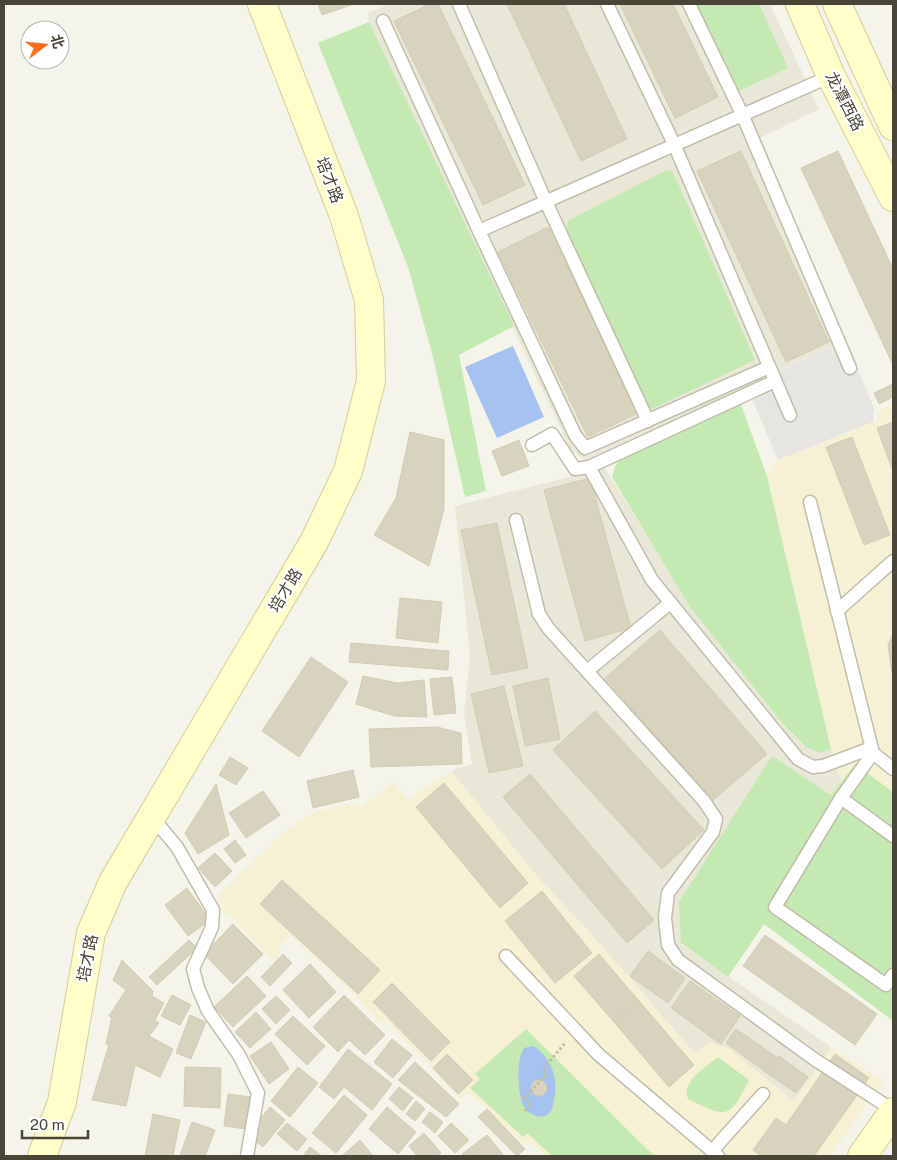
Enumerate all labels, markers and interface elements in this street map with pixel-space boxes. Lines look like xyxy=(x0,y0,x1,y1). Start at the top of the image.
north arrow xyxy=(20,20,70,70)
text: 北 xyxy=(48,32,67,50)
street label: 龙潭西路 xyxy=(822,68,868,134)
street label: 培才路 xyxy=(312,154,347,206)
street label: 培才路 xyxy=(265,565,306,616)
street label: 培才路 xyxy=(74,933,101,983)
scale bar xyxy=(22,1108,89,1140)
text: 20 m xyxy=(30,1116,65,1133)

